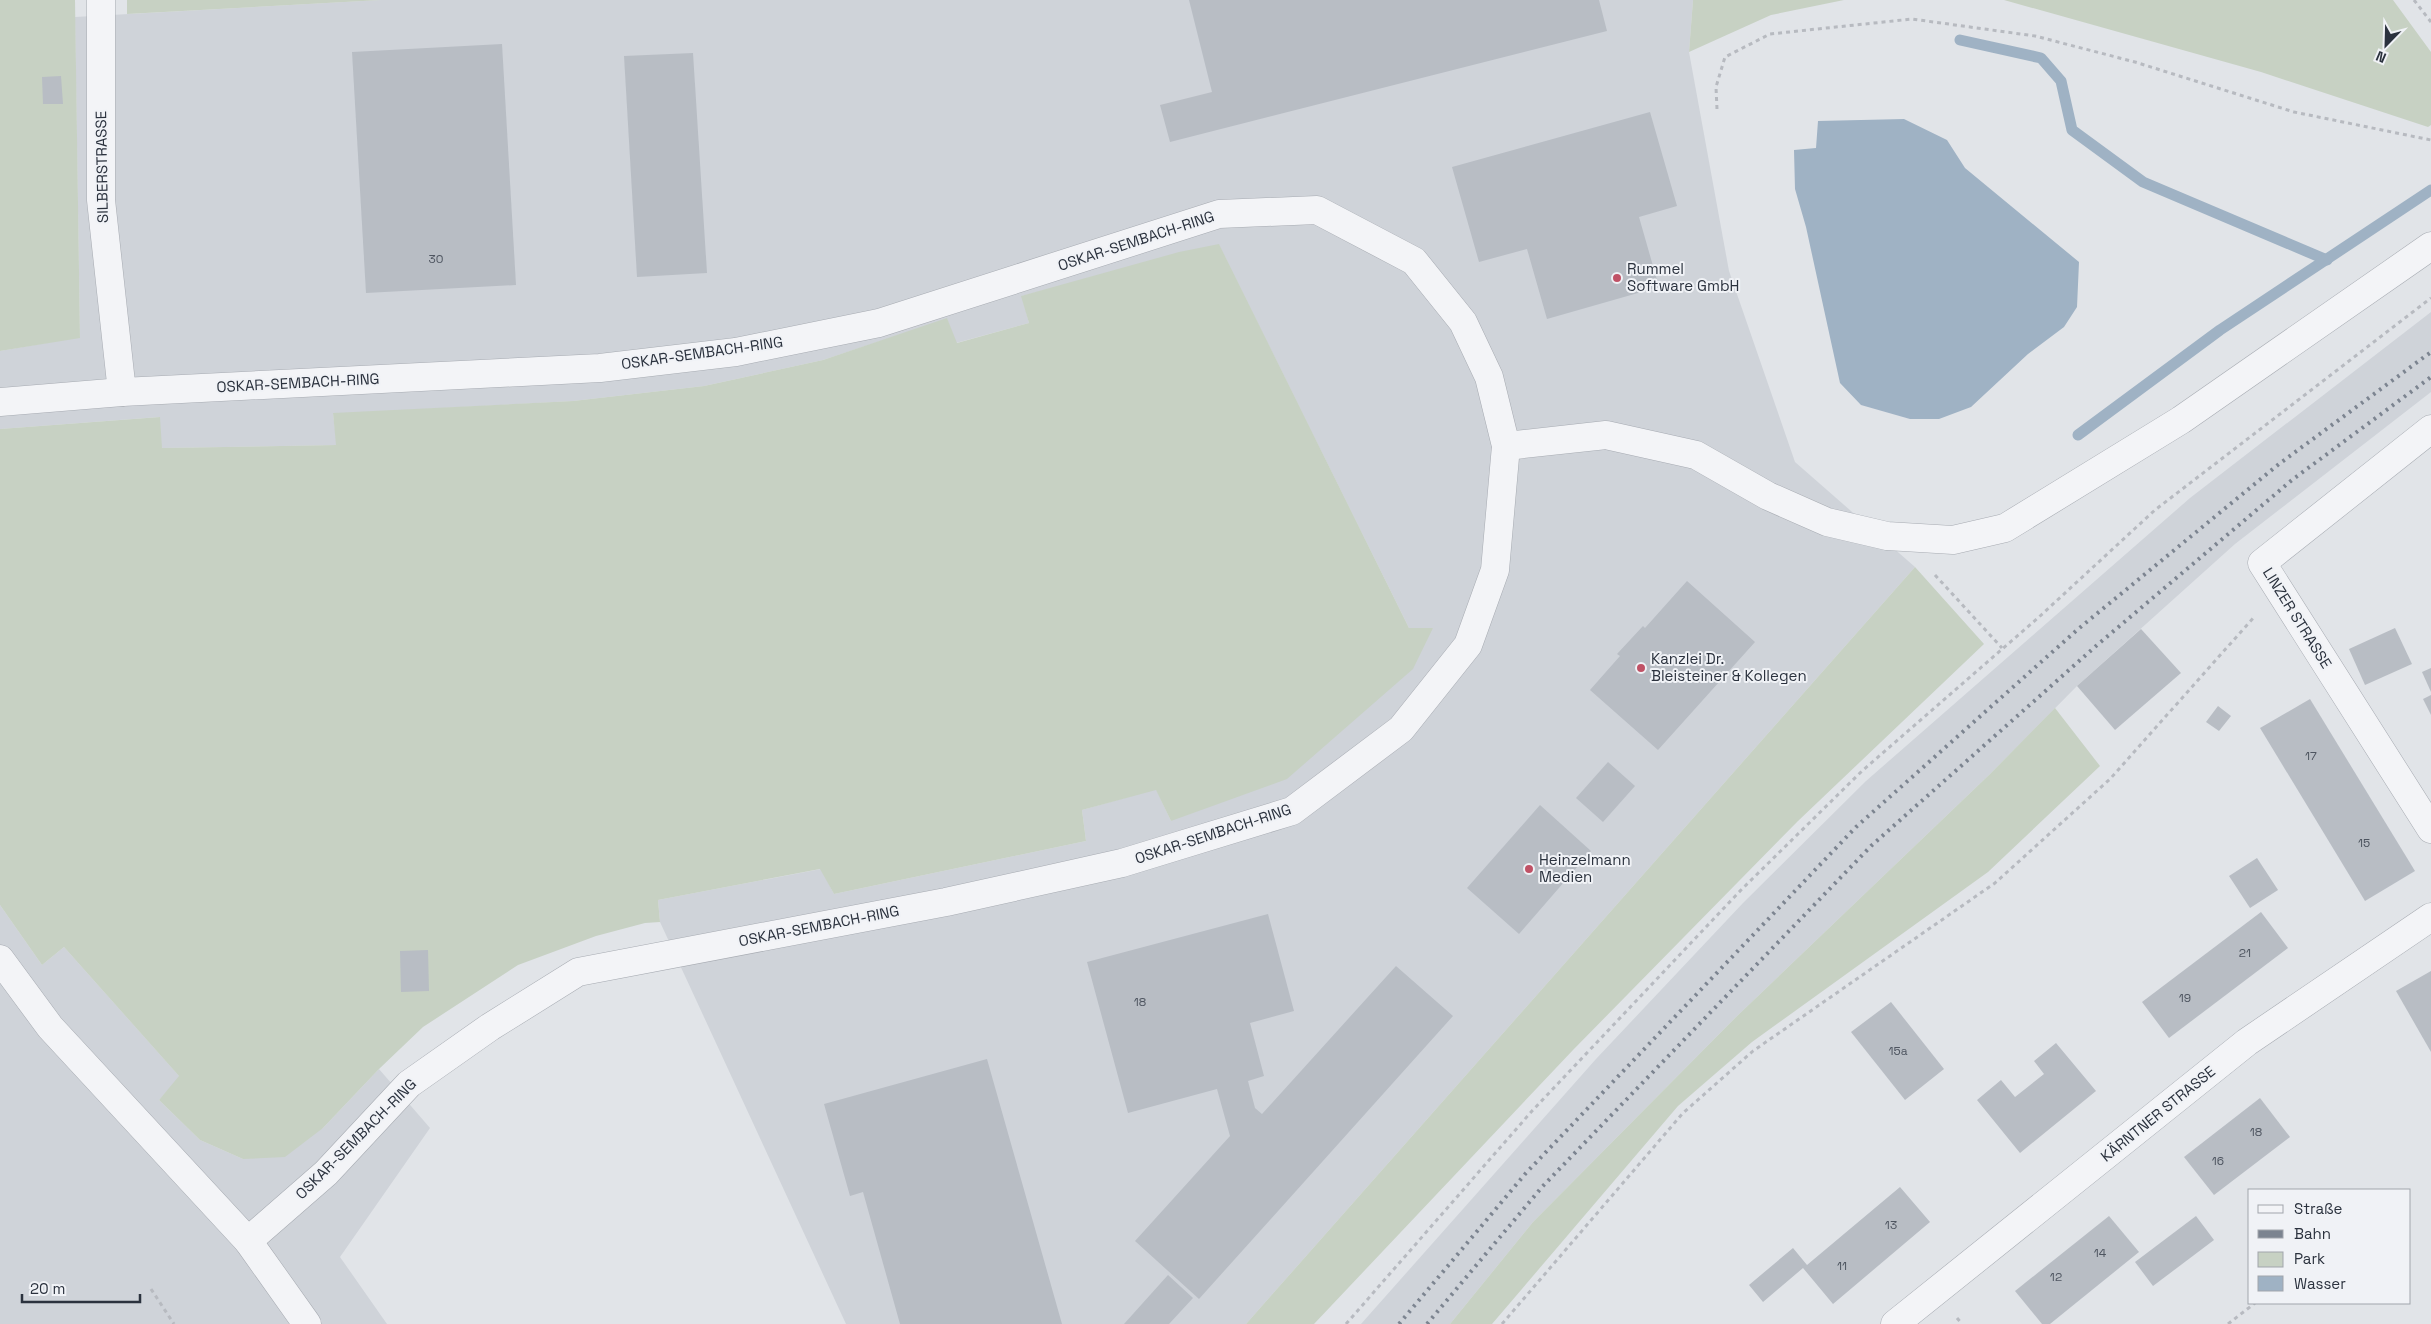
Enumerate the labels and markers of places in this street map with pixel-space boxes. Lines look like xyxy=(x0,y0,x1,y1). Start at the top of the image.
place label: Rummel Software GmbH xyxy=(1627,259,1739,295)
marker: Rummel Software GmbH xyxy=(1611,272,1623,284)
place label: Kanzlei Dr. Bleisteiner & Kollegen xyxy=(1651,649,1807,685)
marker: Kanzlei Dr. Bleisteiner & Kollegen xyxy=(1635,662,1647,674)
place label: Heinzelmann Medien xyxy=(1539,850,1631,886)
marker: Heinzelmann Medien xyxy=(1523,863,1535,875)

